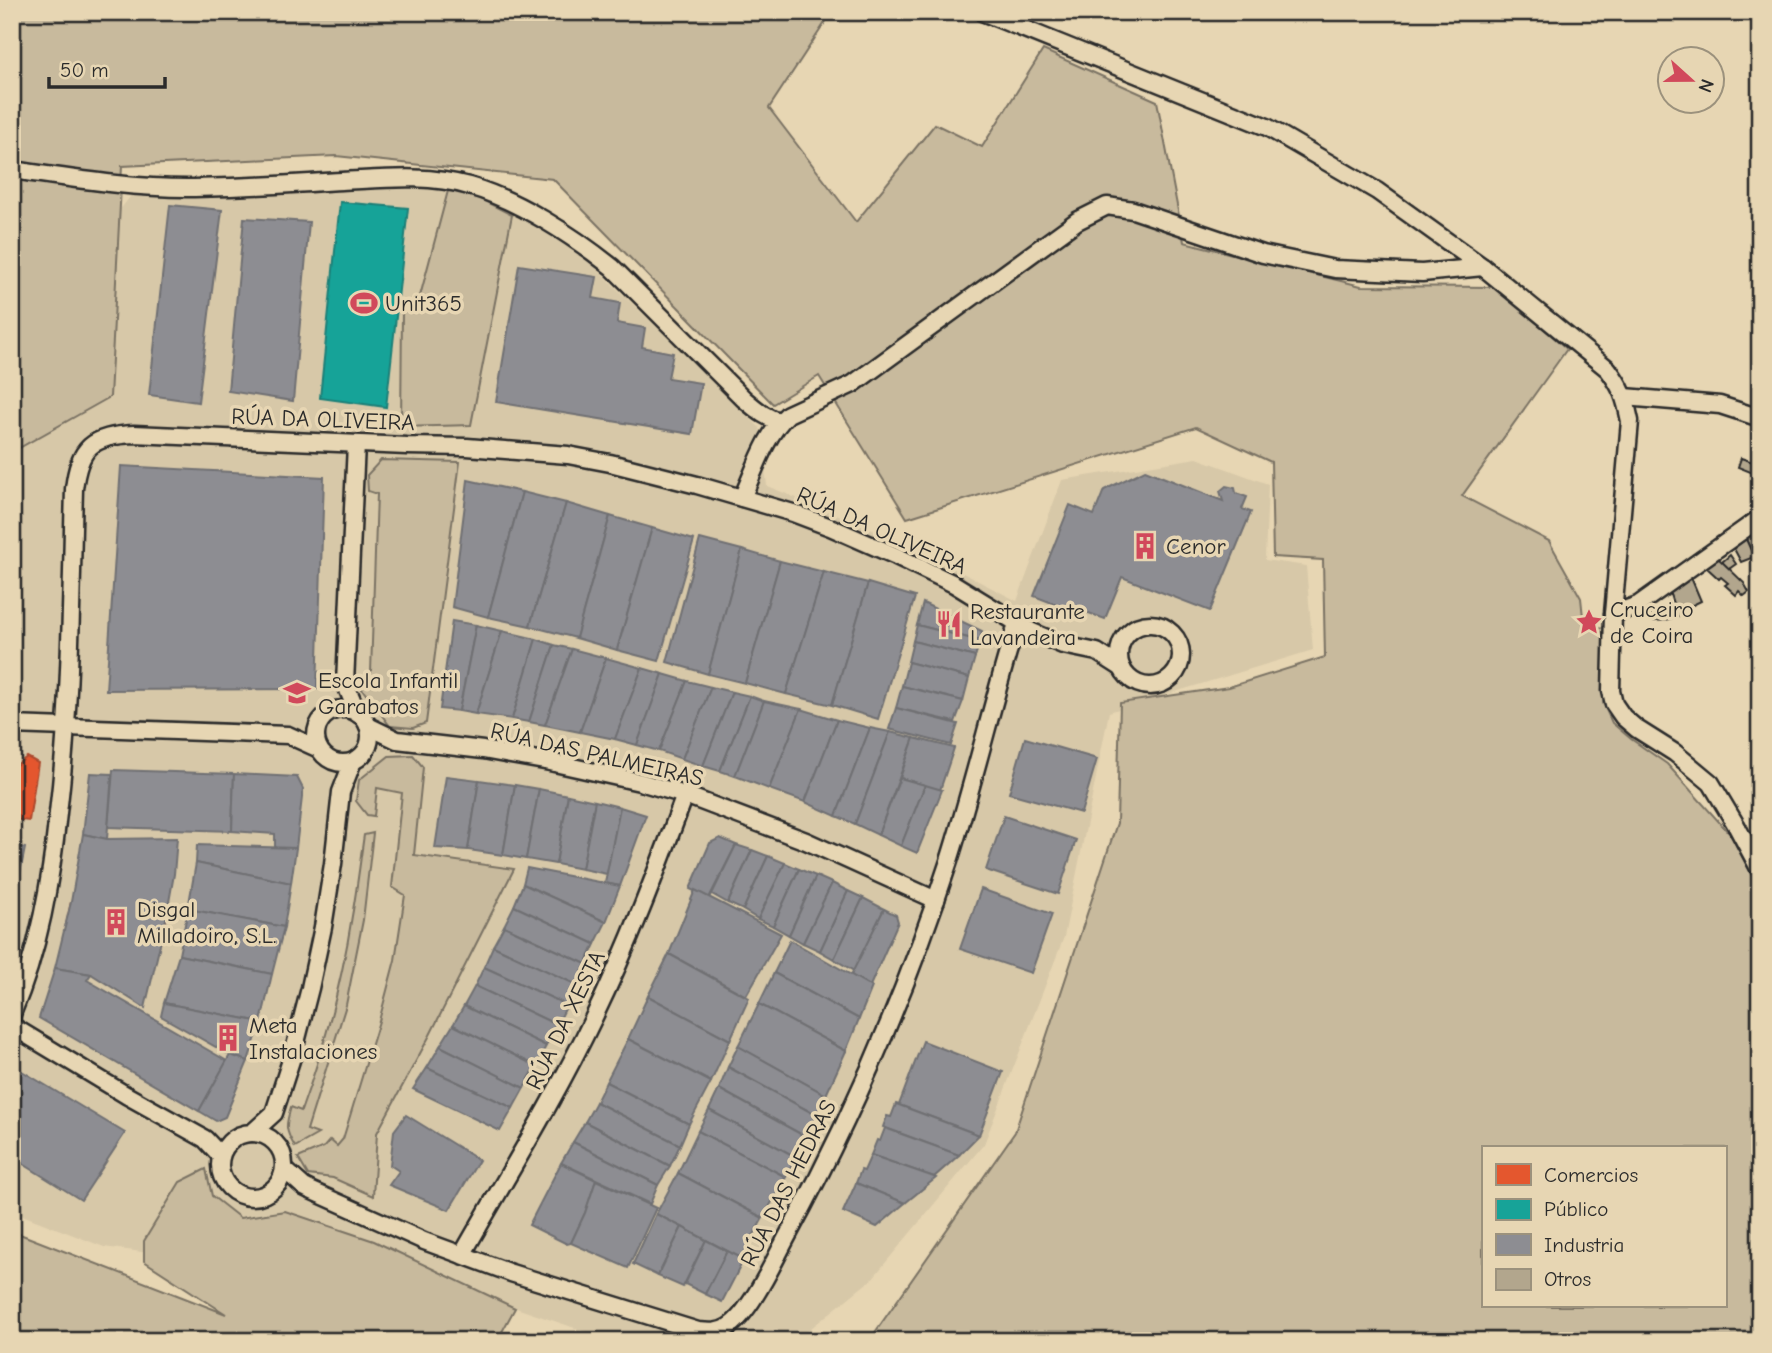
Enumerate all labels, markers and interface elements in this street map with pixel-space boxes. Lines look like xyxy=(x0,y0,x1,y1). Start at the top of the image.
scale bar xyxy=(49,46,164,90)
north arrow xyxy=(1656,46,1726,116)
text: 50 m xyxy=(60,58,109,82)
text: N xyxy=(1693,76,1718,95)
sports icon: Unit365 xyxy=(349,288,379,318)
place label: Unit365 xyxy=(385,290,462,317)
street label: RÚA DA OLIVEIRA xyxy=(231,403,415,436)
street label: RÚA DA OLIVEIRA xyxy=(793,481,971,580)
building icon: Cenor xyxy=(1130,531,1160,561)
place label: Cenor xyxy=(1166,533,1227,560)
place label: Cruceiro de Coira xyxy=(1610,596,1694,649)
place label: Restaurante Lavandeira xyxy=(970,598,1085,651)
place icon: Cruceiro de Coira xyxy=(1574,607,1604,637)
restaurant icon: Restaurante Lavandeira xyxy=(934,609,964,639)
place label: Escola Infantil Garabatos xyxy=(318,667,458,720)
school or university icon: Escola Infantil Garabatos xyxy=(282,678,312,708)
street label: RÚA DAS PALMEIRAS xyxy=(488,717,706,792)
place label: Disgal Milladoiro, S.L. xyxy=(137,896,277,949)
building icon: Disgal Milladoiro, S.L. xyxy=(101,907,131,937)
street label: RÚA DA XESTA xyxy=(520,946,611,1094)
place label: Meta Instalaciones xyxy=(249,1012,377,1065)
building icon: Meta Instalaciones xyxy=(213,1023,243,1053)
street label: RÚA DAS HEDRAS xyxy=(735,1095,842,1271)
legend xyxy=(1482,1146,1726,1308)
text: Comercios xyxy=(1544,1163,1638,1187)
text: Público xyxy=(1544,1197,1608,1221)
text: Industria xyxy=(1544,1233,1624,1257)
text: Otros xyxy=(1544,1267,1591,1291)

